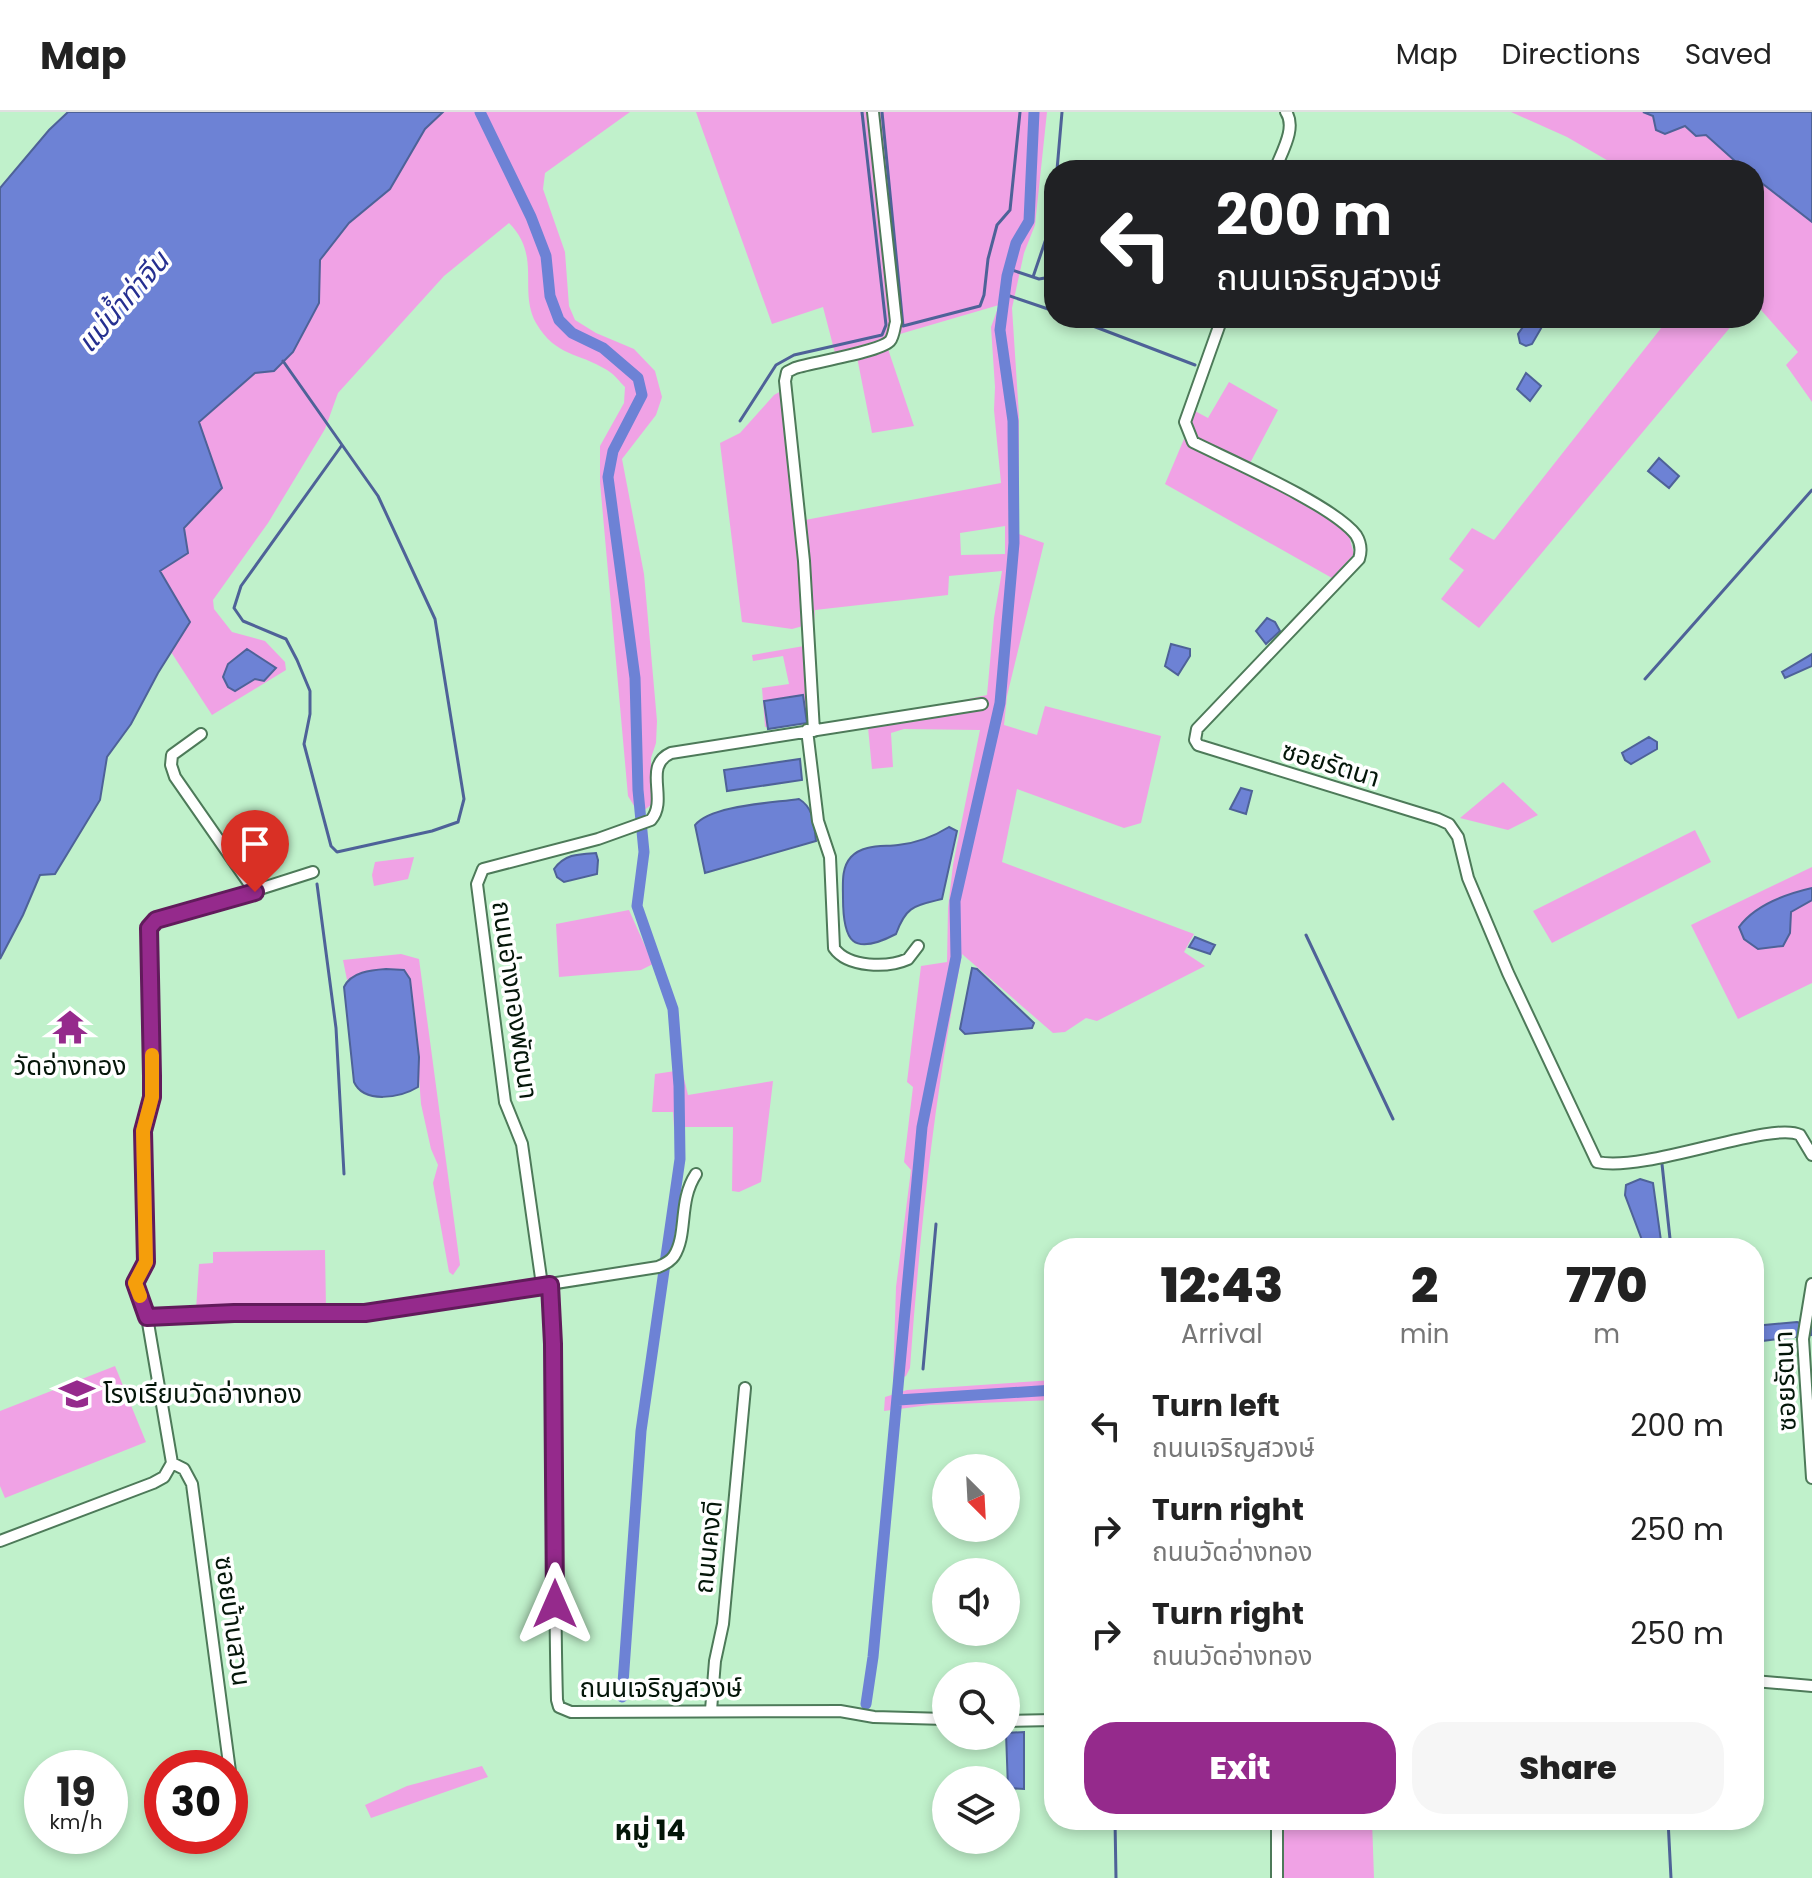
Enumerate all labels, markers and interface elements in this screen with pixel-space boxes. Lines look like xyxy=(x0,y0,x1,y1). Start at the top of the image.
text: Map xyxy=(40,29,127,82)
text: Map xyxy=(1396,35,1458,74)
text: Directions xyxy=(1502,35,1641,74)
text: Saved xyxy=(1685,35,1772,74)
text: 200 m xyxy=(1216,176,1392,255)
icon: left xyxy=(1084,192,1188,296)
water label: แม่น้ำท่าจีน xyxy=(68,242,179,361)
text: ถนนเจริญสวงษ์ xyxy=(1216,252,1442,303)
street label: ซอยรัตนา xyxy=(1278,732,1384,796)
pin xyxy=(221,810,289,892)
icon: arrive xyxy=(233,822,277,866)
street label: ถนนอ่างทองพัฒนา xyxy=(483,899,547,1101)
temple icon: วัดอ่างทอง xyxy=(51,1008,89,1046)
place label: วัดอ่างทอง xyxy=(14,1048,126,1084)
text: 12:43 xyxy=(1160,1252,1283,1319)
text: 2 xyxy=(1411,1252,1438,1319)
text: 770 xyxy=(1566,1252,1648,1319)
text: Arrival xyxy=(1181,1316,1263,1352)
text: min xyxy=(1400,1316,1449,1352)
text: m xyxy=(1593,1316,1620,1352)
street label: ซอยรัตนา xyxy=(1765,1330,1805,1432)
school or university icon: โรงเรียนวัดอ่างทอง xyxy=(58,1375,96,1413)
place label: โรงเรียนวัดอ่างทอง xyxy=(103,1376,302,1412)
text: Turn left xyxy=(1152,1384,1280,1427)
icon: left xyxy=(1084,1404,1128,1448)
text: 200 m xyxy=(1630,1404,1724,1447)
text: ถนนเจริญสวงษ์ xyxy=(1152,1430,1315,1466)
north arrow xyxy=(932,1454,1020,1542)
map controls xyxy=(932,1454,1020,1854)
text: Turn right xyxy=(1152,1488,1304,1531)
street label: ถนนคงดี xyxy=(685,1499,731,1595)
icon: right xyxy=(1084,1508,1128,1552)
text: 250 m xyxy=(1630,1508,1724,1551)
text: ถนนวัดอ่างทอง xyxy=(1152,1534,1313,1570)
street label: ซอยบ้านสวน xyxy=(206,1554,260,1688)
button: sound xyxy=(932,1558,1020,1646)
position arrow xyxy=(513,1562,597,1646)
text: Turn right xyxy=(1152,1592,1304,1635)
icon: right xyxy=(1084,1612,1128,1656)
text: 250 m xyxy=(1630,1612,1724,1655)
text: ถนนวัดอ่างทอง xyxy=(1152,1638,1313,1674)
button: search xyxy=(932,1662,1020,1750)
street label: ถนนเจริญสวงษ์ xyxy=(580,1670,742,1706)
button: Exit xyxy=(1084,1722,1396,1814)
button: Share xyxy=(1412,1722,1724,1814)
speed limit sign: 30 xyxy=(144,1750,248,1854)
text: 19 xyxy=(56,1764,96,1820)
button: layers xyxy=(932,1766,1020,1854)
text: km/h xyxy=(49,1808,103,1836)
district label: หมู่ 14 xyxy=(615,1811,685,1850)

